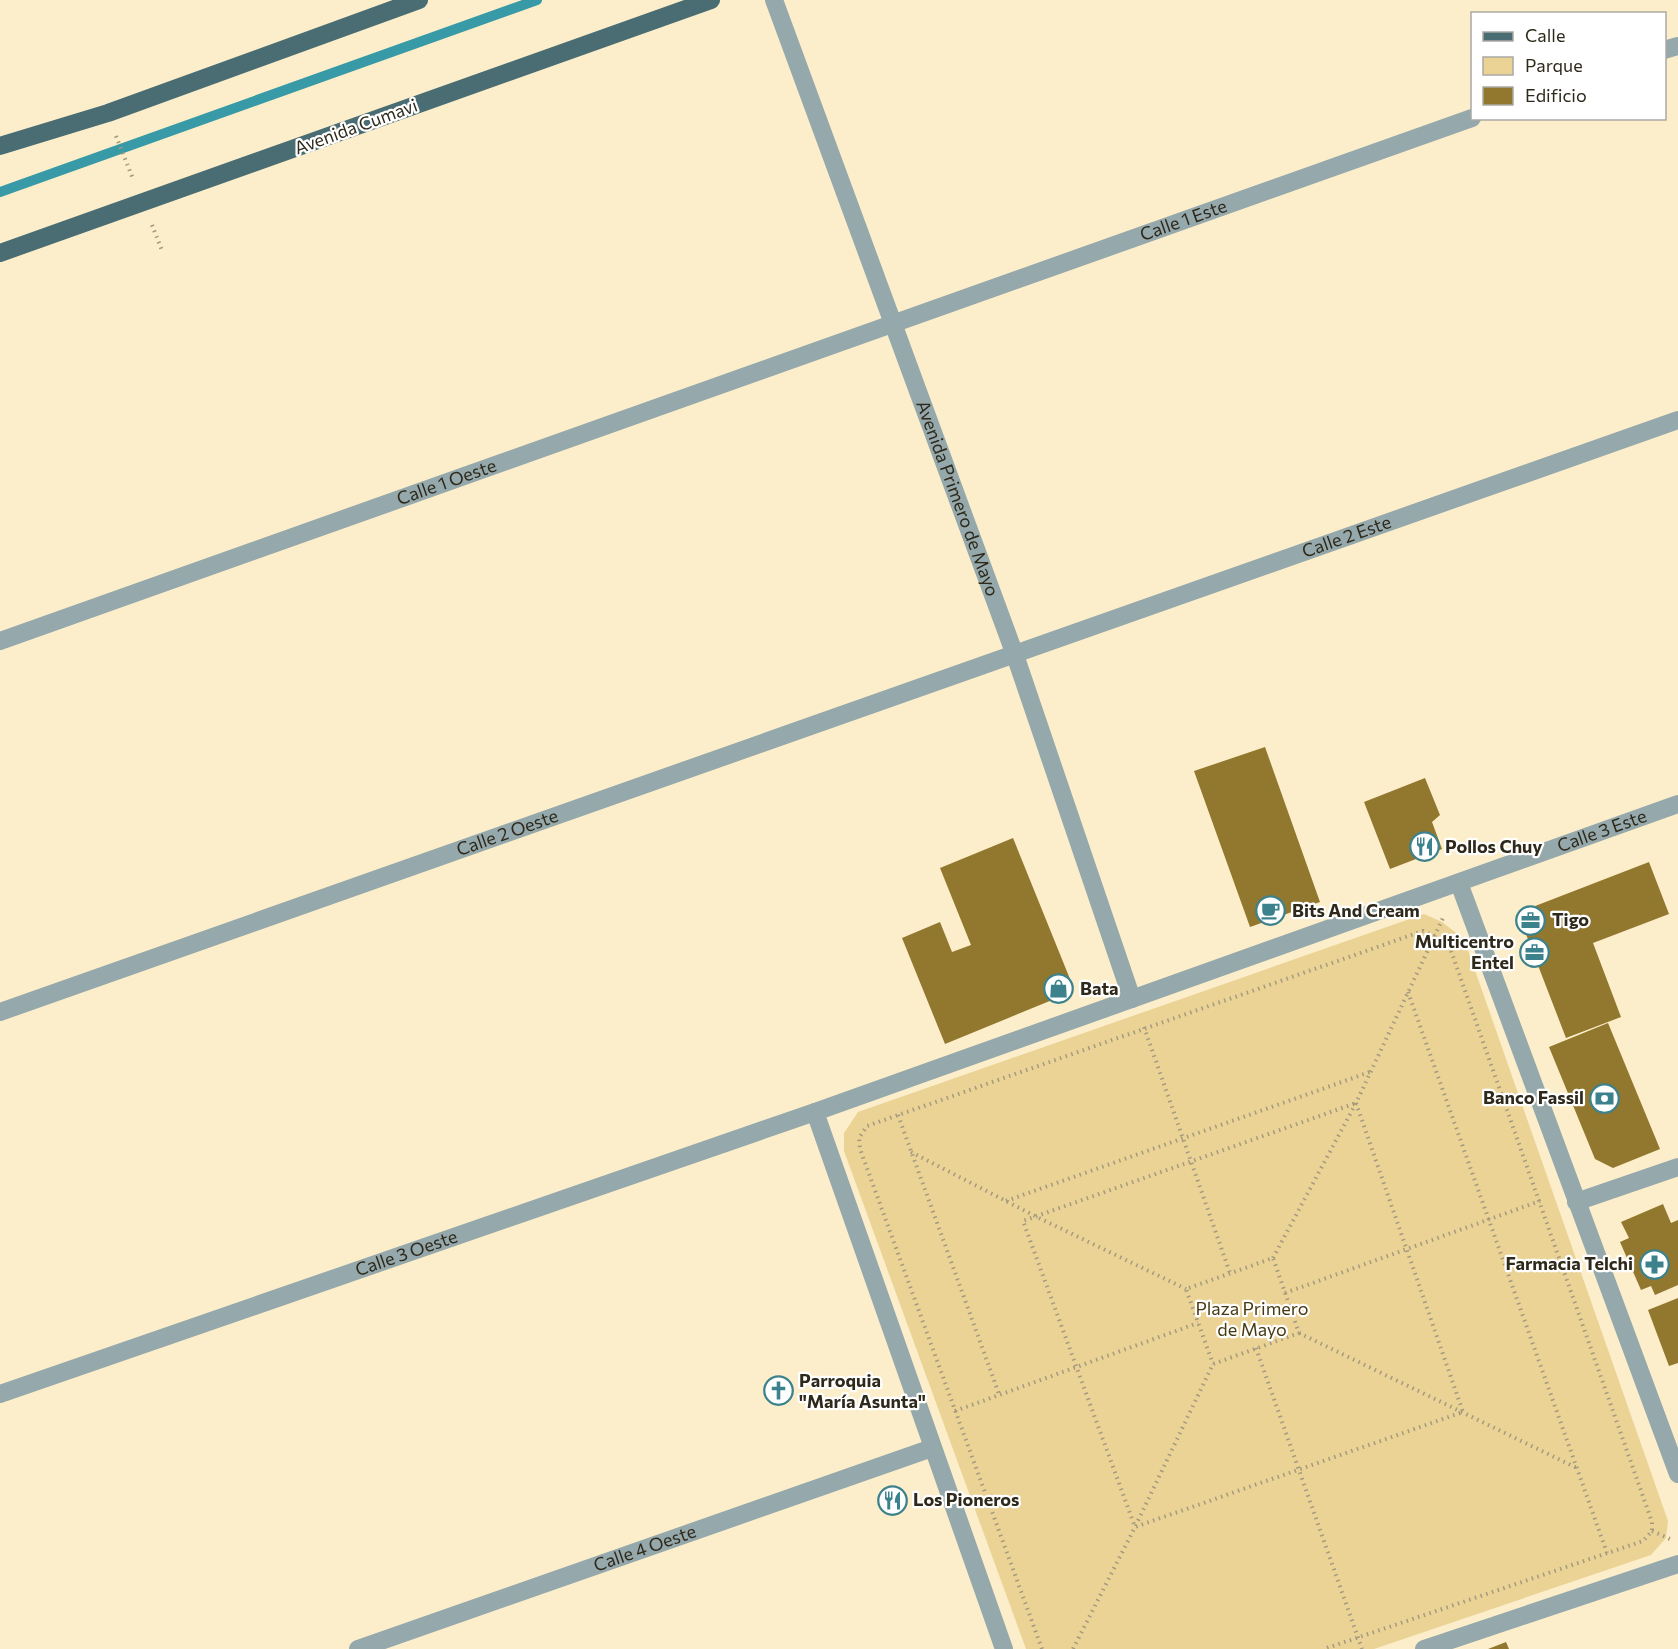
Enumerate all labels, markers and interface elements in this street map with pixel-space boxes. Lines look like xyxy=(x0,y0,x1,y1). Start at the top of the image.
legend xyxy=(1471,12,1666,120)
text: Calle xyxy=(1525,24,1565,46)
text: Parque xyxy=(1525,54,1583,76)
text: Edificio xyxy=(1525,84,1587,106)
street label: Avenida Cumavi xyxy=(291,94,420,159)
street label: Calle 1 Este xyxy=(1137,194,1230,245)
street label: Avenida Primero de Mayo xyxy=(912,397,1004,599)
street label: Calle 1 Oeste xyxy=(394,454,499,509)
street label: Calle 2 Este xyxy=(1299,510,1394,562)
street label: Calle 2 Oeste xyxy=(453,804,561,860)
street label: Calle 3 Este xyxy=(1554,804,1649,856)
restaurant icon: Pollos Chuy xyxy=(1408,831,1440,863)
place label: Pollos Chuy xyxy=(1445,835,1542,857)
cafe icon: Bits And Cream xyxy=(1255,895,1287,927)
place label: Bits And Cream xyxy=(1292,899,1420,921)
office icon: Tigo xyxy=(1515,904,1547,936)
place label: Tigo xyxy=(1552,908,1589,930)
place label: Multicentro Entel xyxy=(1415,930,1514,973)
office icon: Multicentro Entel xyxy=(1519,936,1551,968)
shop icon: Bata xyxy=(1043,973,1075,1005)
place label: Bata xyxy=(1080,977,1119,999)
bank icon: Banco Fassil xyxy=(1589,1082,1621,1114)
place label: Banco Fassil xyxy=(1483,1086,1584,1108)
street label: Calle 3 Oeste xyxy=(352,1225,460,1280)
pharmacy icon: Farmacia Telchi xyxy=(1638,1248,1670,1280)
place label: Farmacia Telchi xyxy=(1505,1252,1633,1274)
park label: Plaza Primero de Mayo xyxy=(1195,1297,1309,1340)
place label: Parroquia "María Asunta" xyxy=(799,1369,926,1412)
church icon: Parroquia "María Asunta" xyxy=(762,1375,794,1407)
restaurant icon: Los Pioneros xyxy=(876,1484,908,1516)
place label: Los Pioneros xyxy=(913,1488,1019,1510)
street label: Calle 4 Oeste xyxy=(590,1519,699,1576)

